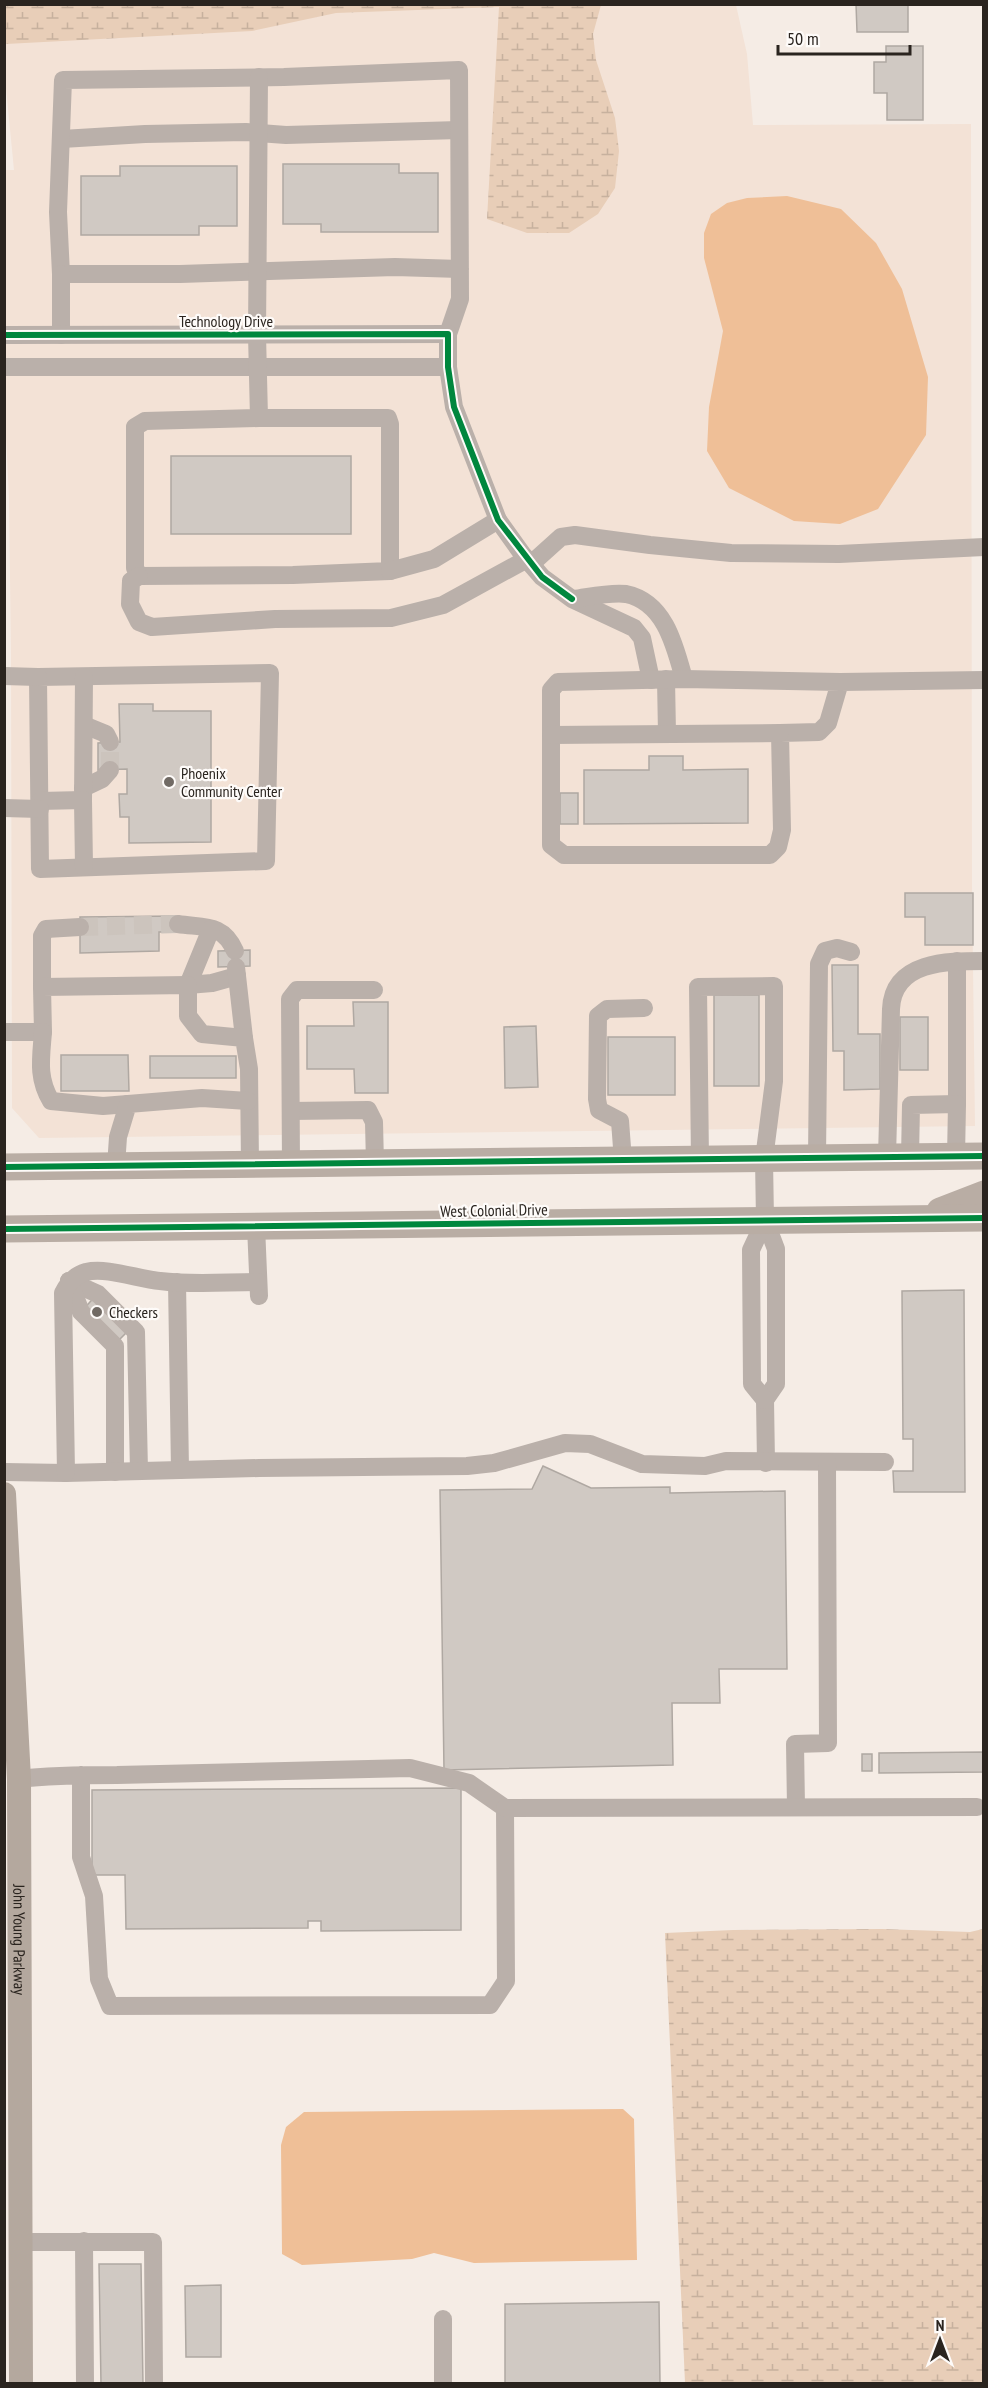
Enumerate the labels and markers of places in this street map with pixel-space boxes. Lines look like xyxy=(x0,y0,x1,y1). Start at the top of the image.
place label: Phoenix Community Center xyxy=(181,763,283,801)
marker: Phoenix Community Center xyxy=(162,775,176,789)
place label: Checkers xyxy=(109,1302,158,1322)
marker: Checkers xyxy=(90,1305,104,1319)

